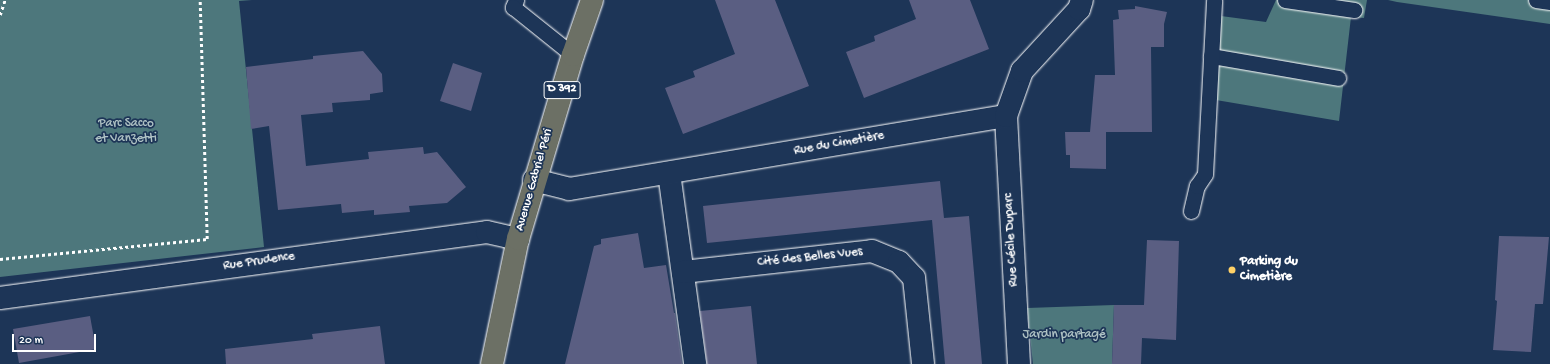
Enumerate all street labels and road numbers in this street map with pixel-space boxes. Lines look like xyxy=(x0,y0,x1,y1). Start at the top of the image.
road number: D 392 xyxy=(543,80,581,100)
street label: Avenue Gabriel Péri xyxy=(513,127,557,233)
street label: Rue du Cimetière xyxy=(793,128,885,160)
street label: Rue Cécile Duparc xyxy=(1002,193,1022,287)
street label: Cité des Belles Vues xyxy=(757,245,863,271)
street label: Rue Prudence xyxy=(222,249,296,275)

